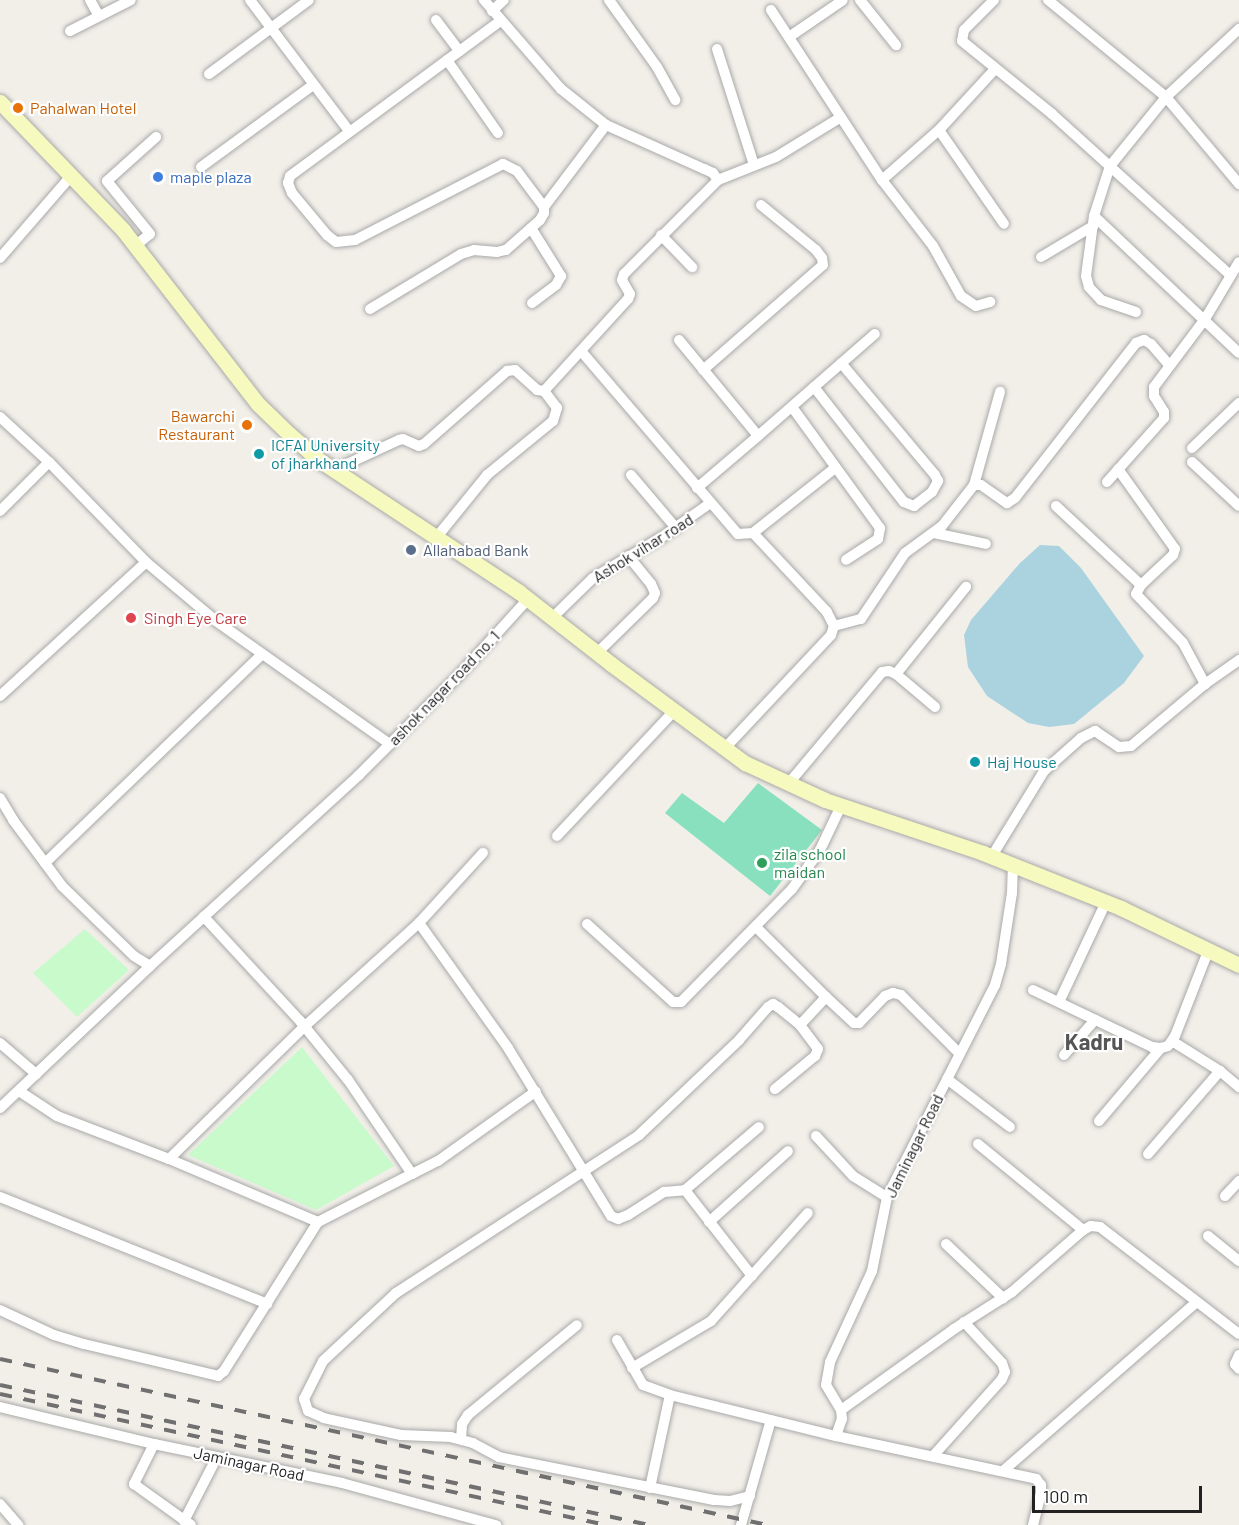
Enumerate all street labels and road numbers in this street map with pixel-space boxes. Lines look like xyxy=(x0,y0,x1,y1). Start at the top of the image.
street label: Ashok vihar road xyxy=(589,509,697,587)
street label: ashok nagar road no. 1 xyxy=(384,627,504,749)
street label: Jaminagar Road xyxy=(881,1091,947,1201)
street label: Jaminagar Road xyxy=(192,1443,306,1485)

